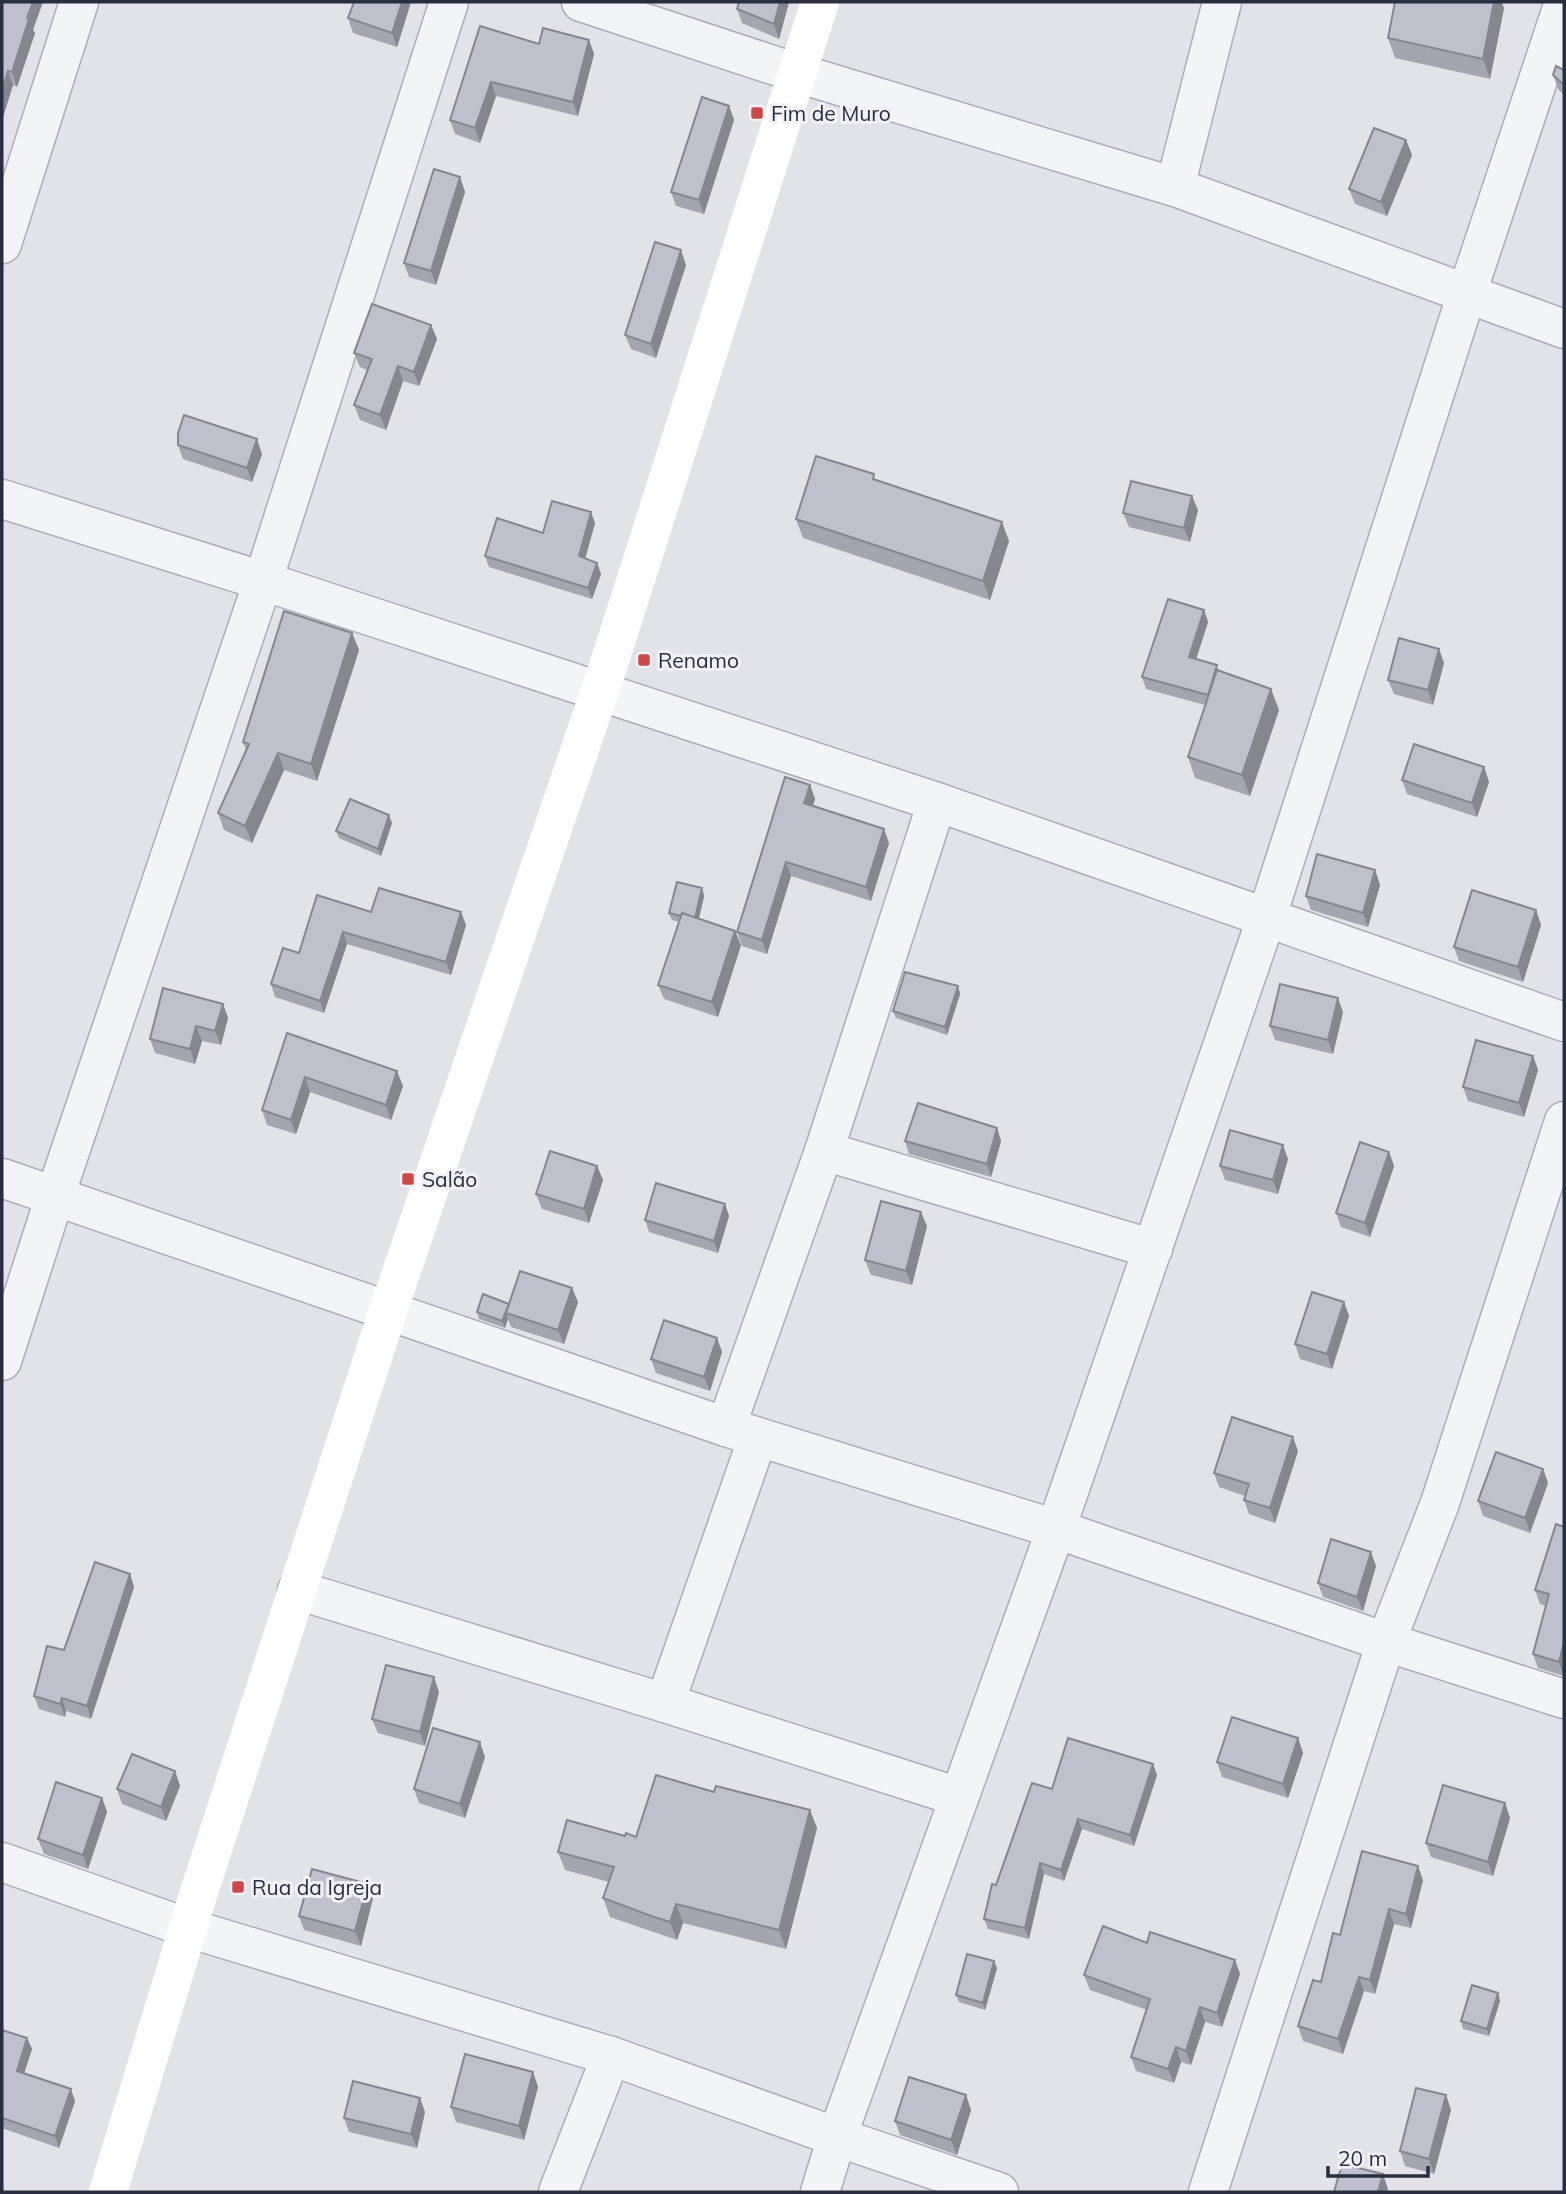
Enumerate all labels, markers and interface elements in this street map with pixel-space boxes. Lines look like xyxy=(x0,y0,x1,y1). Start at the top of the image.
place label: Fim de Muro xyxy=(771,100,891,126)
marker: Fim de Muro xyxy=(749,105,765,121)
place label: Renamo xyxy=(658,647,739,673)
marker: Renamo xyxy=(636,652,652,668)
place label: Salão xyxy=(422,1166,477,1192)
marker: Salão xyxy=(400,1171,416,1187)
place label: Rua da Igreja xyxy=(252,1874,382,1900)
marker: Rua da Igreja xyxy=(230,1879,246,1895)
scale bar xyxy=(1328,2134,1428,2178)
text: 20 m xyxy=(1338,2145,1387,2171)

